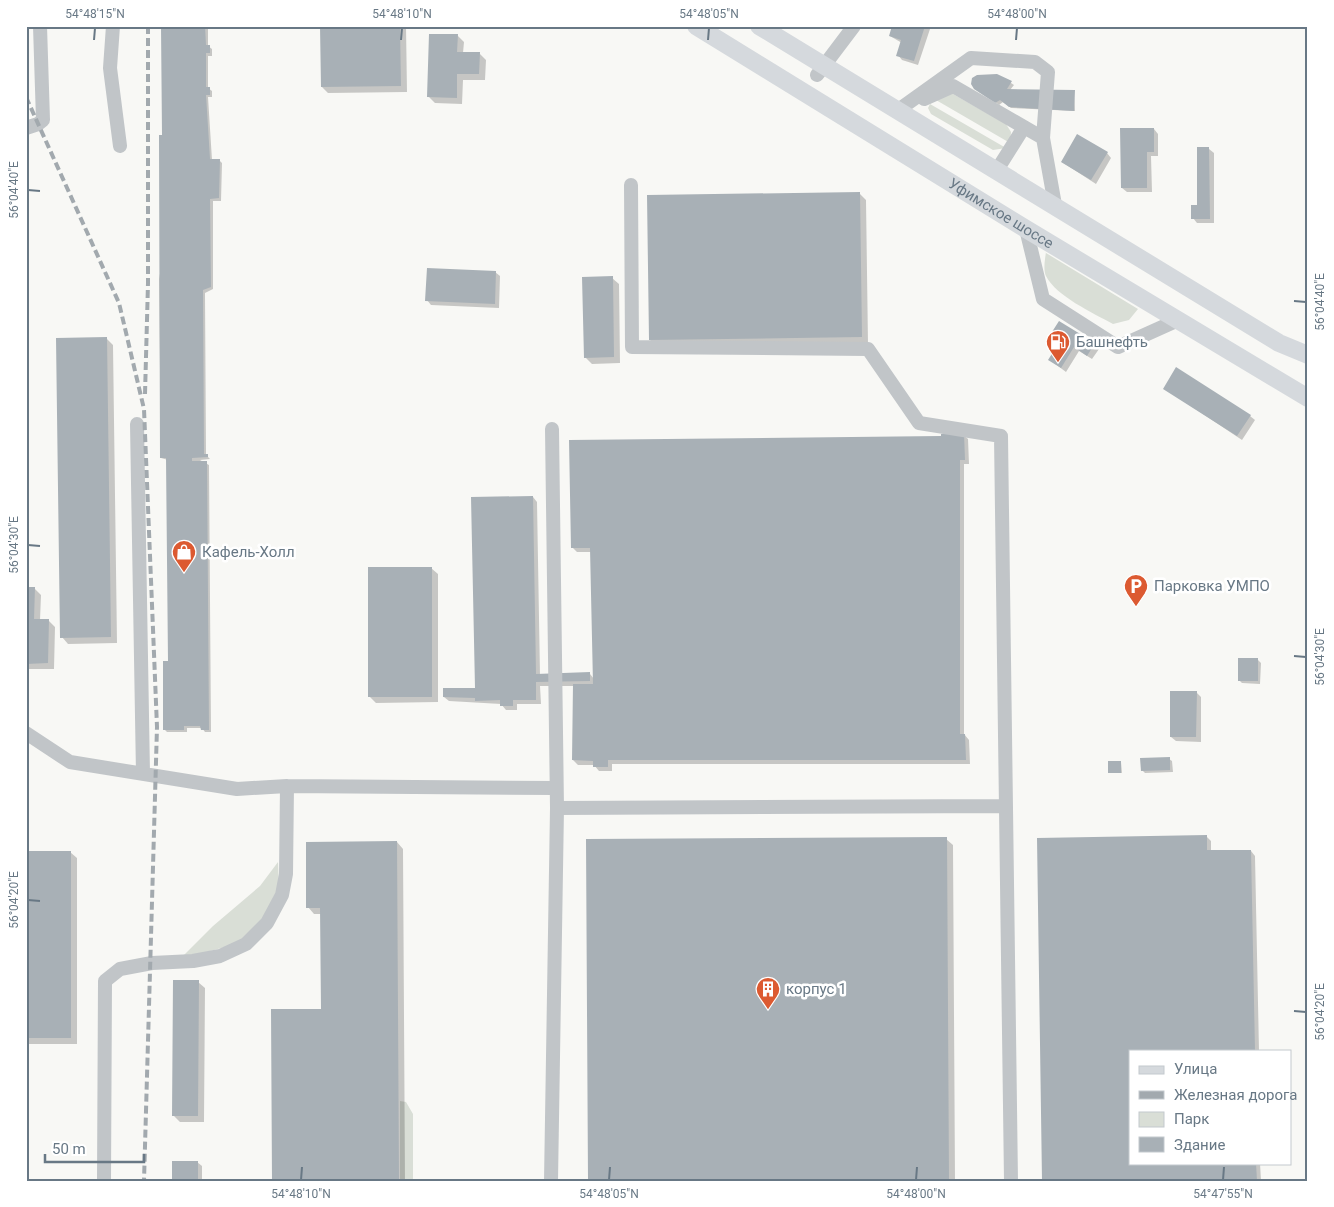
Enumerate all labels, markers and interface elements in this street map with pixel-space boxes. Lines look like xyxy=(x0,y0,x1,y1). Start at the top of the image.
text: 54°48'15"N xyxy=(65,7,125,21)
text: 54°48'10"N xyxy=(372,7,432,21)
text: 54°48'05"N xyxy=(679,7,739,21)
text: 54°48'00"N xyxy=(987,7,1047,21)
text: 56°04'40"E xyxy=(7,161,21,219)
street label: Уфимское шоссе xyxy=(945,174,1057,252)
text: 56°04'40"E xyxy=(1313,273,1327,331)
fuel station icon: Башнефть xyxy=(1045,329,1071,363)
place label: Башнефть xyxy=(1076,333,1148,351)
text: 56°04'30"E xyxy=(7,516,21,574)
shop icon: Кафель-Холл xyxy=(171,539,197,573)
place label: Кафель-Холл xyxy=(202,543,295,561)
parking icon: Парковка УМПО xyxy=(1123,573,1149,607)
place label: Парковка УМПО xyxy=(1154,577,1270,595)
text: 56°04'30"E xyxy=(1313,628,1327,686)
text: 56°04'20"E xyxy=(7,871,21,929)
building icon: корпус 1 xyxy=(755,976,781,1010)
place label: корпус 1 xyxy=(786,980,847,998)
text: 56°04'20"E xyxy=(1313,983,1327,1041)
legend xyxy=(1129,1050,1292,1164)
text: Улица xyxy=(1174,1060,1217,1078)
text: Железная дорога xyxy=(1174,1086,1297,1104)
text: Парк xyxy=(1174,1110,1209,1128)
scale bar xyxy=(45,1132,144,1164)
text: Здание xyxy=(1174,1136,1225,1154)
text: 50 m xyxy=(52,1140,86,1158)
text: 54°48'10"N xyxy=(271,1187,331,1201)
text: 54°48'05"N xyxy=(579,1187,639,1201)
text: 54°48'00"N xyxy=(886,1187,946,1201)
text: 54°47'55"N xyxy=(1193,1187,1253,1201)

